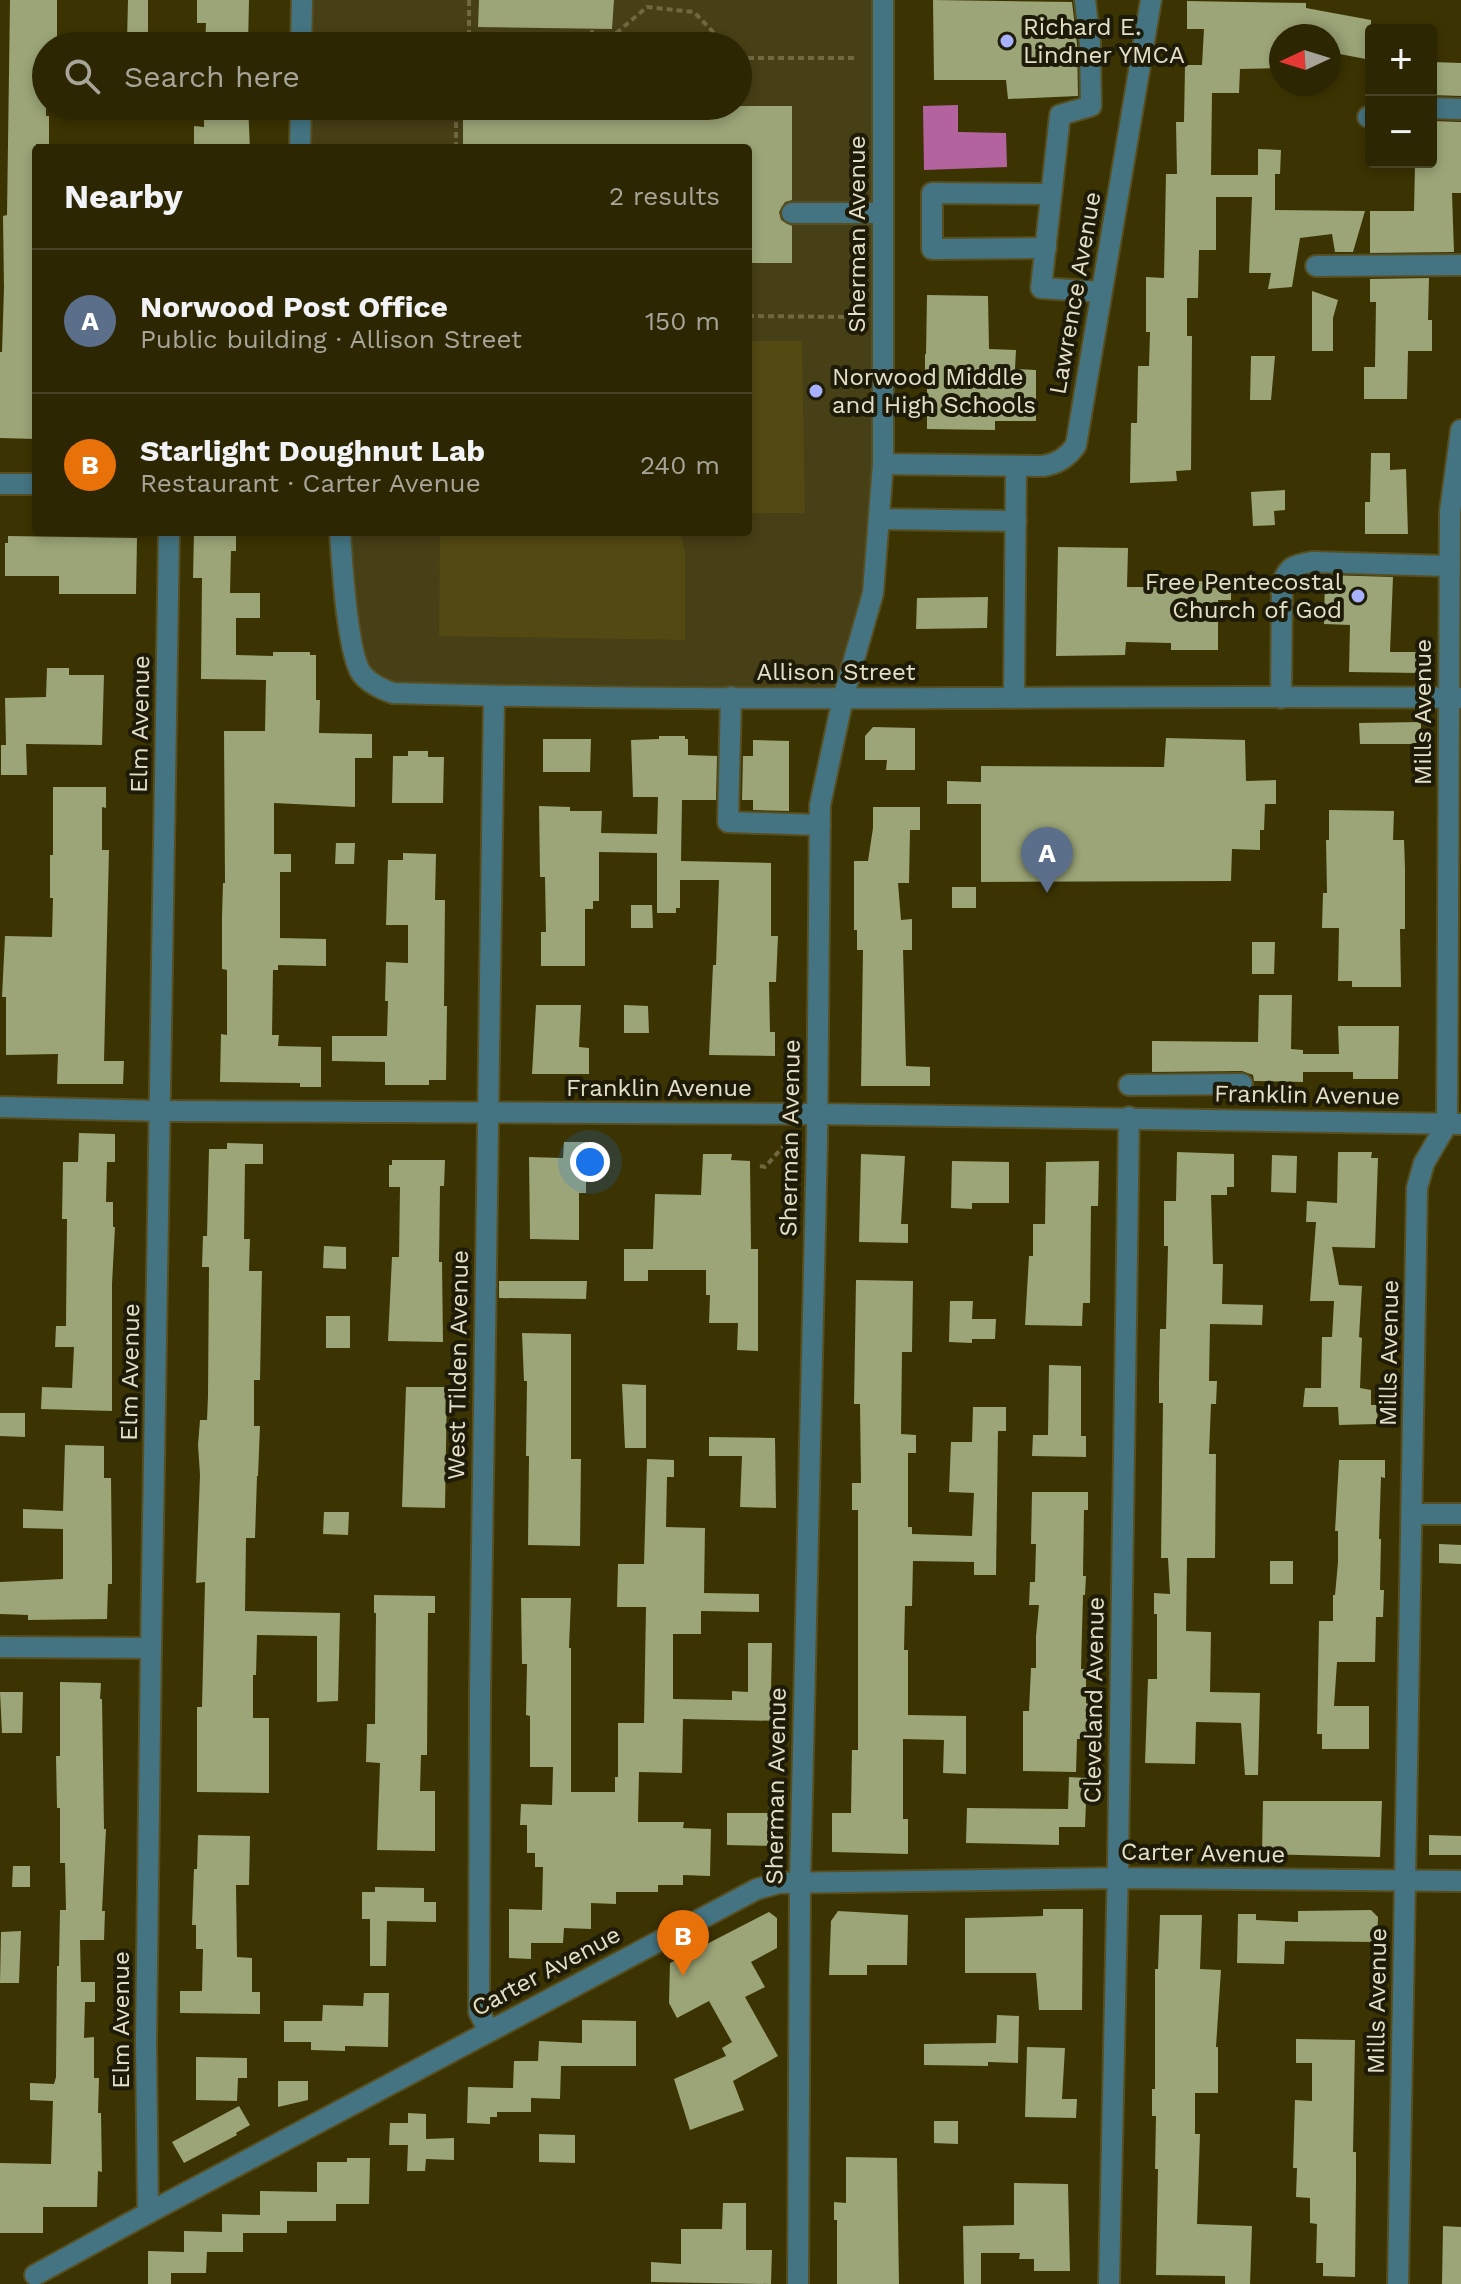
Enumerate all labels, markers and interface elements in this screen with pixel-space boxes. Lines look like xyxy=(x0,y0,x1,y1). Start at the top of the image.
place label: Richard E. Lindner YMCA xyxy=(1023,13,1185,69)
north arrow xyxy=(1269,24,1341,96)
map controls xyxy=(1365,24,1437,168)
button: + xyxy=(1365,24,1437,96)
search box xyxy=(32,32,752,120)
marker: Richard E. Lindner YMCA xyxy=(998,32,1016,50)
icon: search xyxy=(60,54,104,98)
text: Search here xyxy=(124,59,300,94)
button: − xyxy=(1365,96,1437,168)
street label: Sherman Avenue xyxy=(843,135,871,333)
text: Nearby xyxy=(64,176,183,216)
text: 2 results xyxy=(609,181,720,211)
street label: Lawrence Avenue xyxy=(1043,190,1107,396)
text: Norwood Post Office xyxy=(140,289,448,324)
text: A xyxy=(81,306,99,336)
text: 150 m xyxy=(645,306,720,336)
text: Public building · Allison Street xyxy=(140,324,522,354)
place label: Norwood Middle and High Schools xyxy=(832,363,1036,419)
marker: Norwood Middle and High Schools xyxy=(807,382,825,400)
text: Starlight Doughnut Lab xyxy=(140,433,485,468)
text: B xyxy=(81,450,99,480)
text: 240 m xyxy=(640,450,720,480)
text: Restaurant · Carter Avenue xyxy=(140,468,481,498)
place label: Free Pentecostal Church of God xyxy=(1145,568,1343,624)
marker: Free Pentecostal Church of God xyxy=(1349,587,1367,605)
street label: Mills Avenue xyxy=(1409,639,1437,785)
street label: Elm Avenue xyxy=(125,655,155,793)
street label: Allison Street xyxy=(756,658,916,686)
pin: A xyxy=(1021,827,1073,893)
street label: Sherman Avenue xyxy=(774,1039,806,1237)
street label: Franklin Avenue xyxy=(566,1074,752,1102)
street label: Franklin Avenue xyxy=(1214,1079,1400,1111)
your location xyxy=(570,1142,610,1182)
street label: West Tilden Avenue xyxy=(442,1250,474,1480)
street label: Mills Avenue xyxy=(1374,1280,1404,1426)
street label: Elm Avenue xyxy=(115,1303,145,1441)
street label: Cleveland Avenue xyxy=(1078,1596,1110,1804)
street label: Sherman Avenue xyxy=(760,1687,792,1885)
street label: Carter Avenue xyxy=(1121,1838,1285,1868)
pin: B xyxy=(657,1910,709,1976)
street label: Carter Avenue xyxy=(467,1920,625,2022)
street label: Mills Avenue xyxy=(1362,1928,1392,2074)
street label: Elm Avenue xyxy=(107,1951,135,2089)

